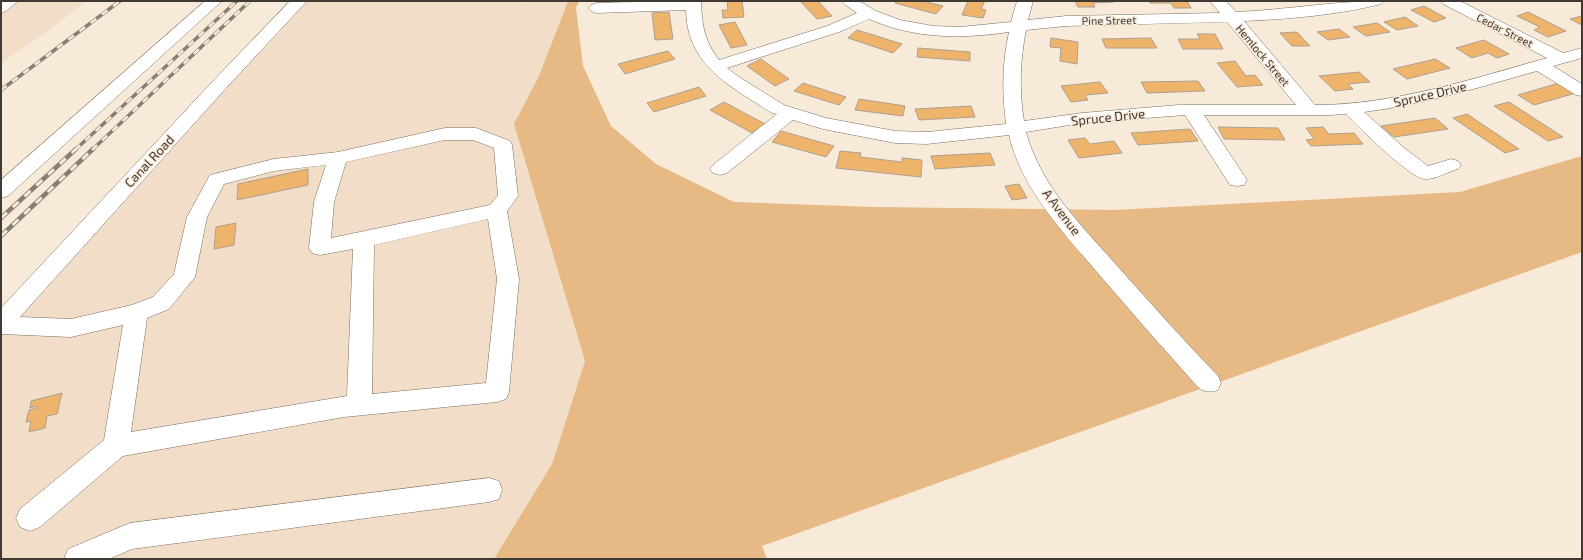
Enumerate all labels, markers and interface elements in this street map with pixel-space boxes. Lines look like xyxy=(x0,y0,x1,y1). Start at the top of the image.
street label: Cedar Street xyxy=(1475,10,1535,50)
street label: Pine Street xyxy=(1082,13,1136,27)
street label: Hemlock Street xyxy=(1233,22,1293,88)
street label: Spruce Drive xyxy=(1392,78,1468,110)
street label: Spruce Drive xyxy=(1070,105,1146,129)
street label: Canal Road xyxy=(121,132,177,190)
street label: A Avenue xyxy=(1039,186,1085,238)

